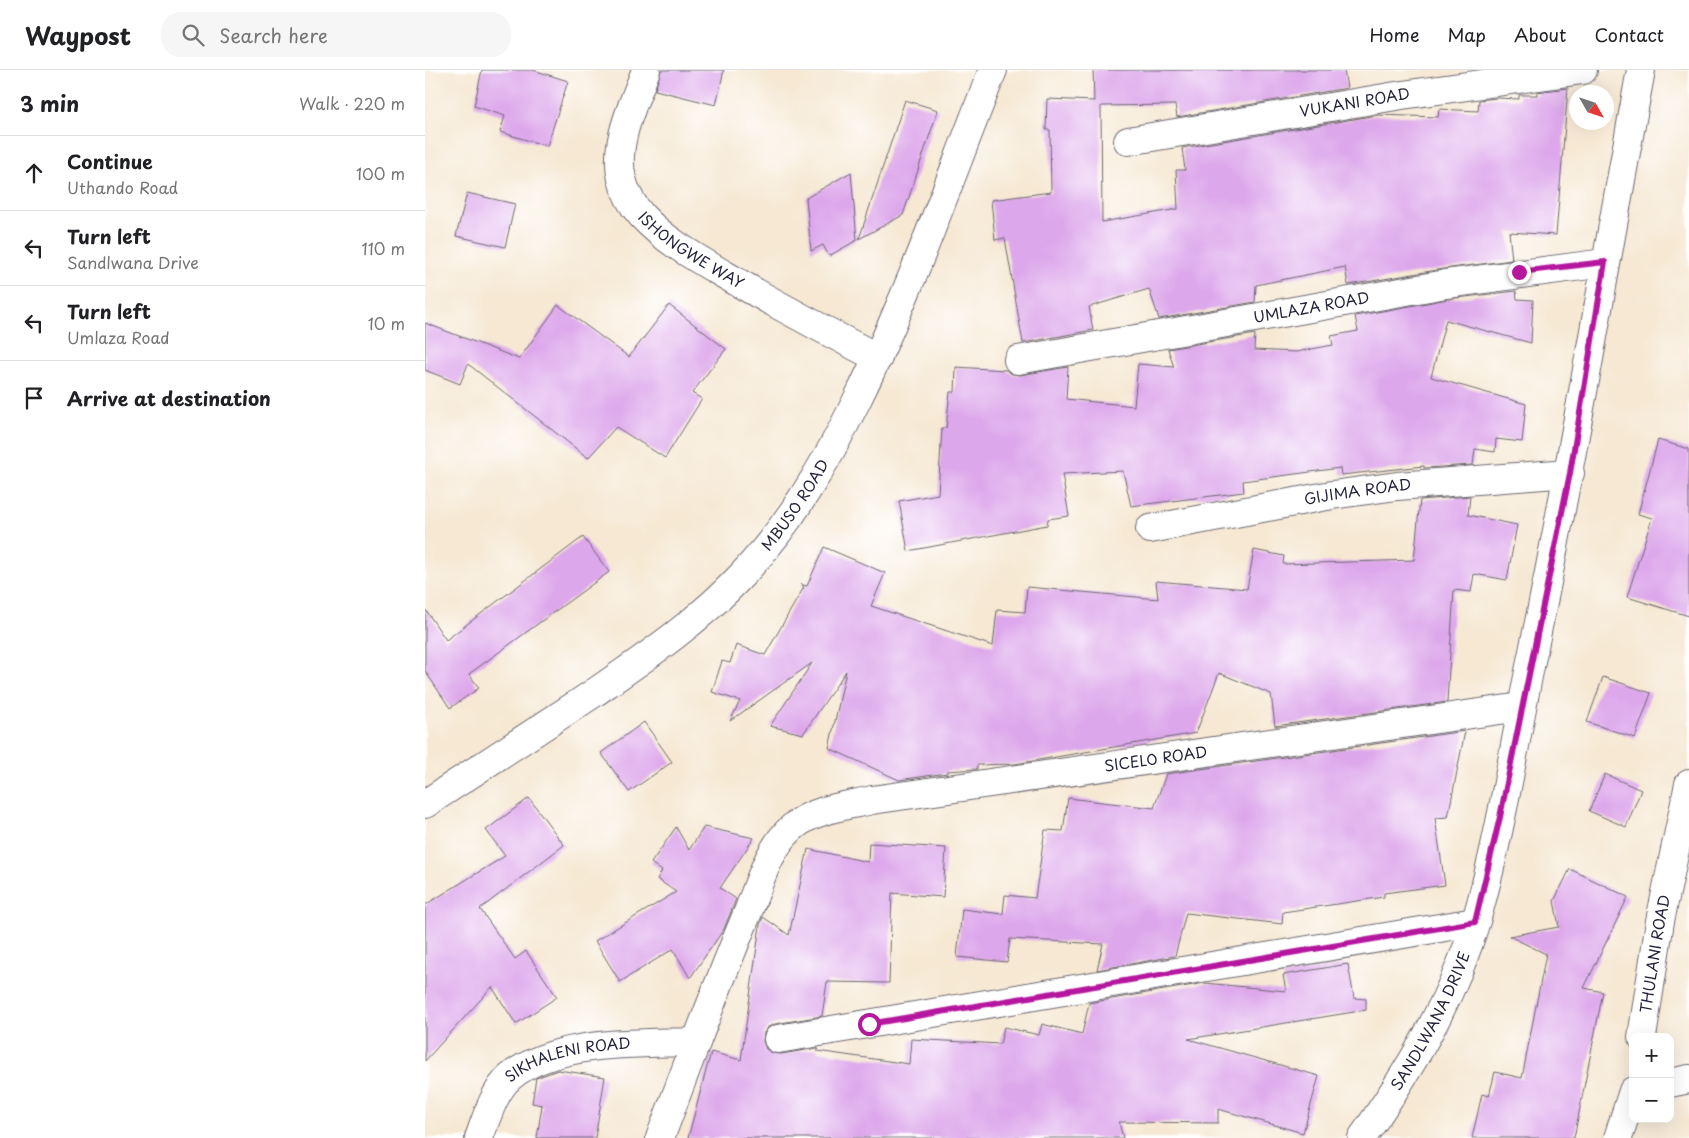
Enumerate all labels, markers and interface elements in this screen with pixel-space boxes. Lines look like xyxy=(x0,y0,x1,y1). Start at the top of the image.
search box xyxy=(161,12,511,57)
text: Waypost xyxy=(25,17,131,53)
icon: search xyxy=(179,21,207,49)
text: Search here xyxy=(219,21,328,49)
text: Home xyxy=(1369,21,1419,48)
text: Map xyxy=(1447,21,1486,48)
text: About xyxy=(1514,21,1566,48)
text: Contact xyxy=(1594,21,1664,48)
street label: VUKANI ROAD xyxy=(1298,81,1411,122)
north arrow xyxy=(1569,85,1614,130)
text: 3 min xyxy=(20,87,79,119)
text: Walk · 220 m xyxy=(299,91,405,115)
text: Continue xyxy=(67,147,153,175)
icon: ahead xyxy=(20,159,48,187)
text: 100 m xyxy=(356,161,405,185)
text: Uthando Road xyxy=(67,175,178,199)
street label: ISHONGWE WAY xyxy=(633,206,749,294)
text: Turn left xyxy=(67,222,151,250)
icon: left xyxy=(20,234,48,262)
text: 110 m xyxy=(362,236,405,260)
text: Sandlwana Drive xyxy=(67,250,199,274)
route end xyxy=(1508,261,1531,284)
street label: UMLAZA ROAD xyxy=(1251,285,1371,328)
text: Turn left xyxy=(67,297,151,325)
icon: left xyxy=(20,309,48,337)
text: 10 m xyxy=(368,311,405,335)
text: Umlaza Road xyxy=(67,325,170,349)
icon: arrive xyxy=(20,384,48,412)
text: Arrive at destination xyxy=(67,384,271,412)
street label: MBUSO ROAD xyxy=(755,454,834,555)
street label: GIJIMA ROAD xyxy=(1302,472,1412,510)
street label: SICELO ROAD xyxy=(1103,739,1209,777)
street label: THULANI ROAD xyxy=(1633,892,1675,1015)
street label: SANDLWANA DRIVE xyxy=(1384,948,1475,1094)
route start xyxy=(858,1013,881,1036)
street label: SIKHALENI ROAD xyxy=(499,1031,631,1087)
map controls xyxy=(1629,1033,1674,1123)
button: + xyxy=(1629,1033,1674,1078)
button: − xyxy=(1629,1078,1674,1123)

